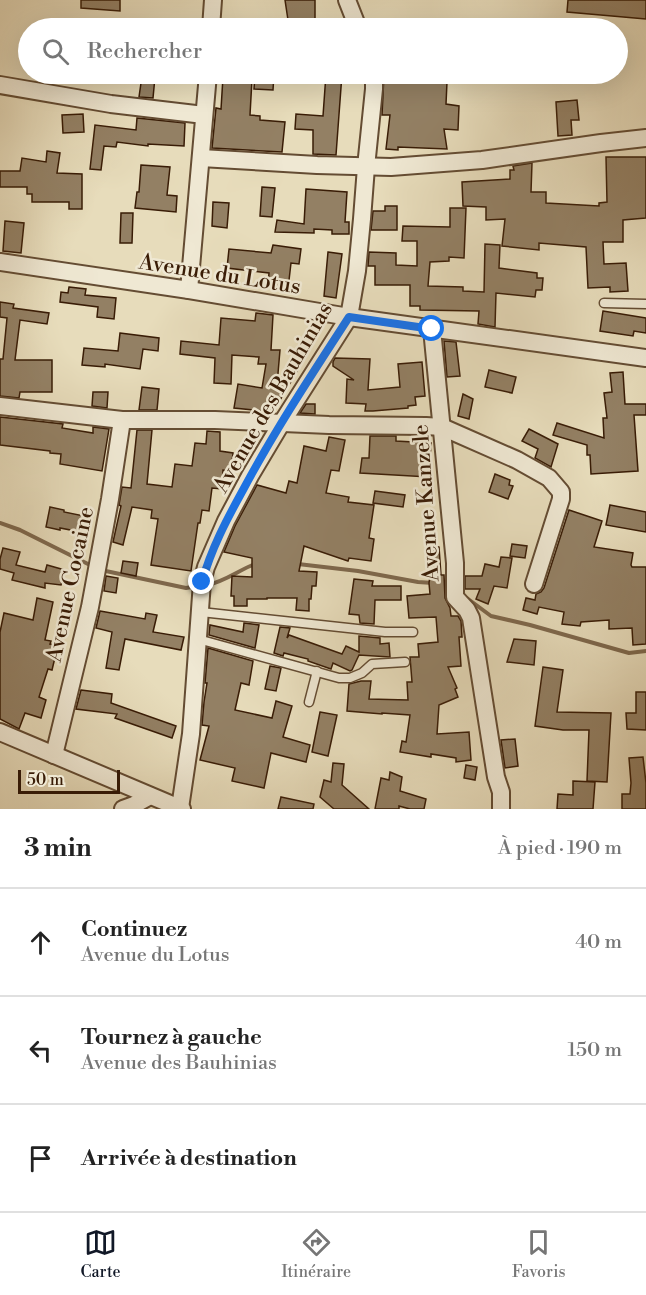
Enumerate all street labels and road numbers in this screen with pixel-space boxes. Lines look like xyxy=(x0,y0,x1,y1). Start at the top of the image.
street label: Avenue du Lotus xyxy=(136,248,303,301)
street label: Avenue des Bauhinias xyxy=(207,298,339,499)
street label: Avenue Kanzele xyxy=(408,423,446,583)
street label: Avenue Cocaine xyxy=(41,504,100,665)

